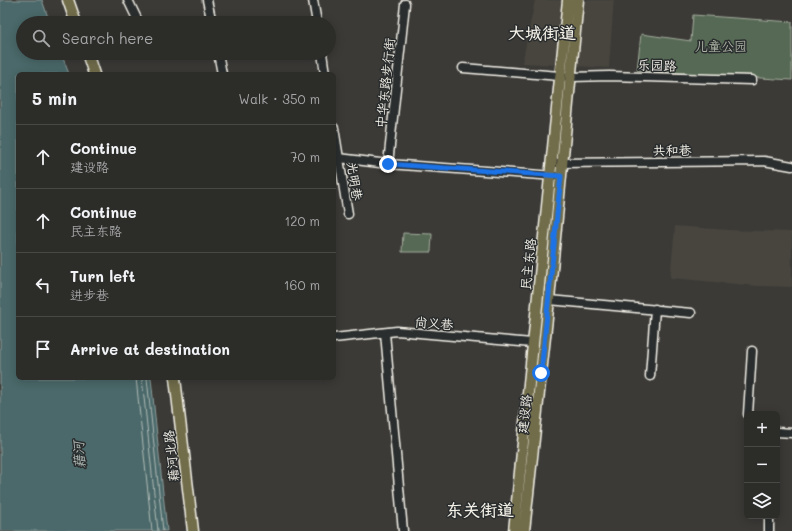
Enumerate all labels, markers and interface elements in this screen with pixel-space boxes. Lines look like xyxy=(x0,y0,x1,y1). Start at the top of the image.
search box xyxy=(16,16,336,60)
district label: 大城街道 xyxy=(508,21,576,43)
icon: search xyxy=(30,27,52,49)
text: Search here xyxy=(62,28,153,48)
street label: 中华东路步行街 xyxy=(371,37,398,129)
park label: 儿童公园 xyxy=(695,37,747,54)
street label: 乐园路 xyxy=(637,55,677,74)
text: 5 min xyxy=(32,87,77,109)
text: Walk · 350 m xyxy=(239,90,320,107)
text: Continue xyxy=(70,138,137,158)
street label: 共和巷 xyxy=(652,141,692,158)
icon: ahead xyxy=(32,146,54,168)
text: 70 m xyxy=(290,148,320,165)
route end xyxy=(379,155,397,173)
text: 建设路 xyxy=(70,158,109,175)
street label: 光明巷 xyxy=(344,160,367,202)
text: Continue xyxy=(70,202,137,222)
icon: ahead xyxy=(32,210,54,232)
text: 120 m xyxy=(284,212,320,229)
text: 民主东路 xyxy=(70,222,122,239)
street label: 民主东路 xyxy=(516,237,539,291)
text: Turn left xyxy=(70,266,135,286)
icon: left xyxy=(32,274,54,296)
text: 160 m xyxy=(284,276,320,293)
text: 进步巷 xyxy=(70,286,109,303)
street label: 尚义巷 xyxy=(414,312,454,333)
icon: arrive xyxy=(32,338,54,360)
text: Arrive at destination xyxy=(70,339,230,359)
route start xyxy=(532,364,550,382)
street label: 建设路 xyxy=(513,394,534,434)
map controls xyxy=(744,411,780,519)
button: + xyxy=(744,411,780,447)
street label: 藉河北路 xyxy=(159,429,182,483)
water label: 藉河 xyxy=(68,438,89,470)
button: − xyxy=(744,447,780,483)
button: layers xyxy=(744,483,780,519)
district label: 东关街道 xyxy=(446,498,514,520)

